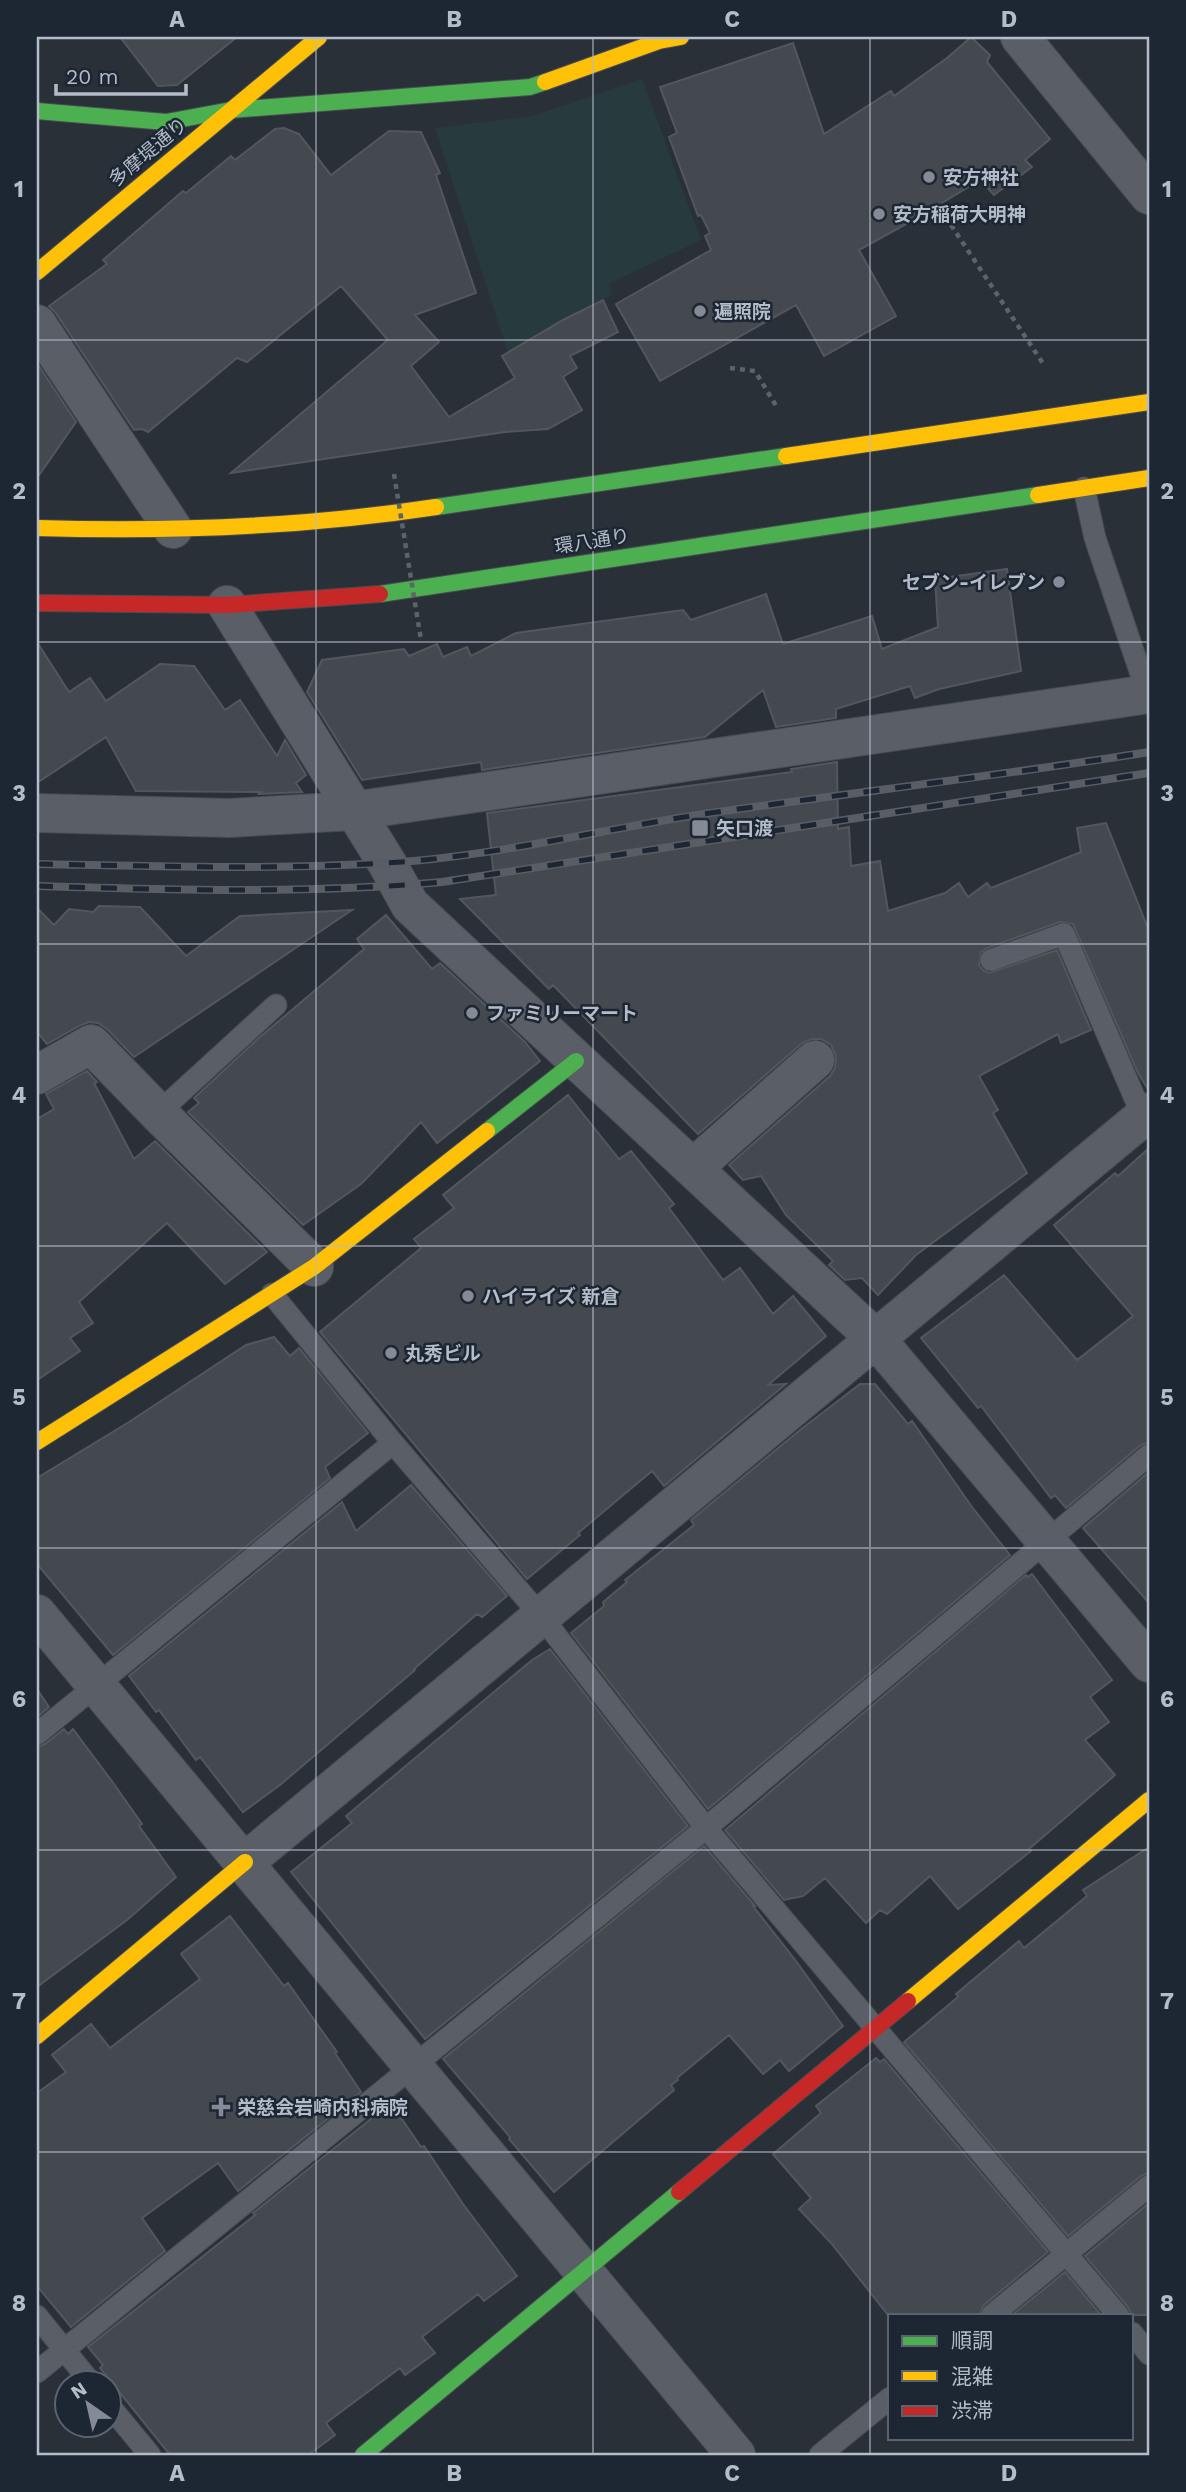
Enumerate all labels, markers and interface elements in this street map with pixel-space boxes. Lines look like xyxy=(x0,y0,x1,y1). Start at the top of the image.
text: A xyxy=(169,6,185,33)
text: B xyxy=(446,6,462,33)
text: C xyxy=(724,6,740,33)
text: D xyxy=(1001,6,1017,33)
scale bar xyxy=(56,52,186,96)
text: 20 m xyxy=(66,64,118,89)
street label: 多摩堤通り xyxy=(104,113,192,191)
place label: 安方神社 xyxy=(943,166,1019,189)
marker: 安方神社 xyxy=(921,169,937,185)
text: 1 xyxy=(14,176,24,203)
text: 1 xyxy=(1162,176,1172,203)
place label: 安方稲荷大明神 xyxy=(893,203,1026,226)
marker: 安方稲荷大明神 xyxy=(871,206,887,222)
place label: 遍照院 xyxy=(714,300,771,323)
marker: 遍照院 xyxy=(692,303,708,319)
text: 2 xyxy=(12,478,26,505)
text: 2 xyxy=(1160,478,1174,505)
street label: 環八通り xyxy=(553,524,631,558)
place label: セブン-イレブン xyxy=(902,571,1045,594)
marker: セブン-イレブン xyxy=(1051,574,1067,590)
text: 3 xyxy=(12,780,26,807)
text: 3 xyxy=(1160,780,1174,807)
place label: 矢口渡 xyxy=(716,817,773,840)
marker: 矢口渡 xyxy=(690,818,710,838)
place label: ファミリーマート xyxy=(486,1002,638,1025)
marker: ファミリーマート xyxy=(464,1005,480,1021)
text: 4 xyxy=(12,1082,27,1109)
text: 4 xyxy=(1160,1082,1175,1109)
place label: ハイライズ 新倉 xyxy=(482,1285,620,1308)
marker: ハイライズ 新倉 xyxy=(460,1288,476,1304)
place label: 丸秀ビル xyxy=(405,1342,481,1365)
marker: 丸秀ビル xyxy=(383,1345,399,1361)
text: 5 xyxy=(12,1384,26,1411)
text: 5 xyxy=(1160,1384,1174,1411)
text: 6 xyxy=(12,1686,26,1713)
text: 6 xyxy=(1160,1686,1174,1713)
text: 7 xyxy=(12,1988,26,2015)
text: 7 xyxy=(1160,1988,1174,2015)
place label: 栄慈会岩崎内科病院 xyxy=(237,2096,408,2119)
marker: 栄慈会岩崎内科病院 xyxy=(211,2097,231,2117)
text: 8 xyxy=(12,2290,26,2317)
text: 8 xyxy=(1160,2290,1174,2317)
legend xyxy=(888,2314,1134,2440)
text: 順調 xyxy=(951,2328,993,2353)
text: 混雑 xyxy=(951,2364,993,2389)
north arrow xyxy=(52,2370,122,2440)
text: N xyxy=(67,2377,91,2404)
text: 渋滞 xyxy=(951,2398,993,2423)
text: A xyxy=(169,2460,185,2487)
text: B xyxy=(446,2460,462,2487)
text: C xyxy=(724,2460,740,2487)
text: D xyxy=(1001,2460,1017,2487)

